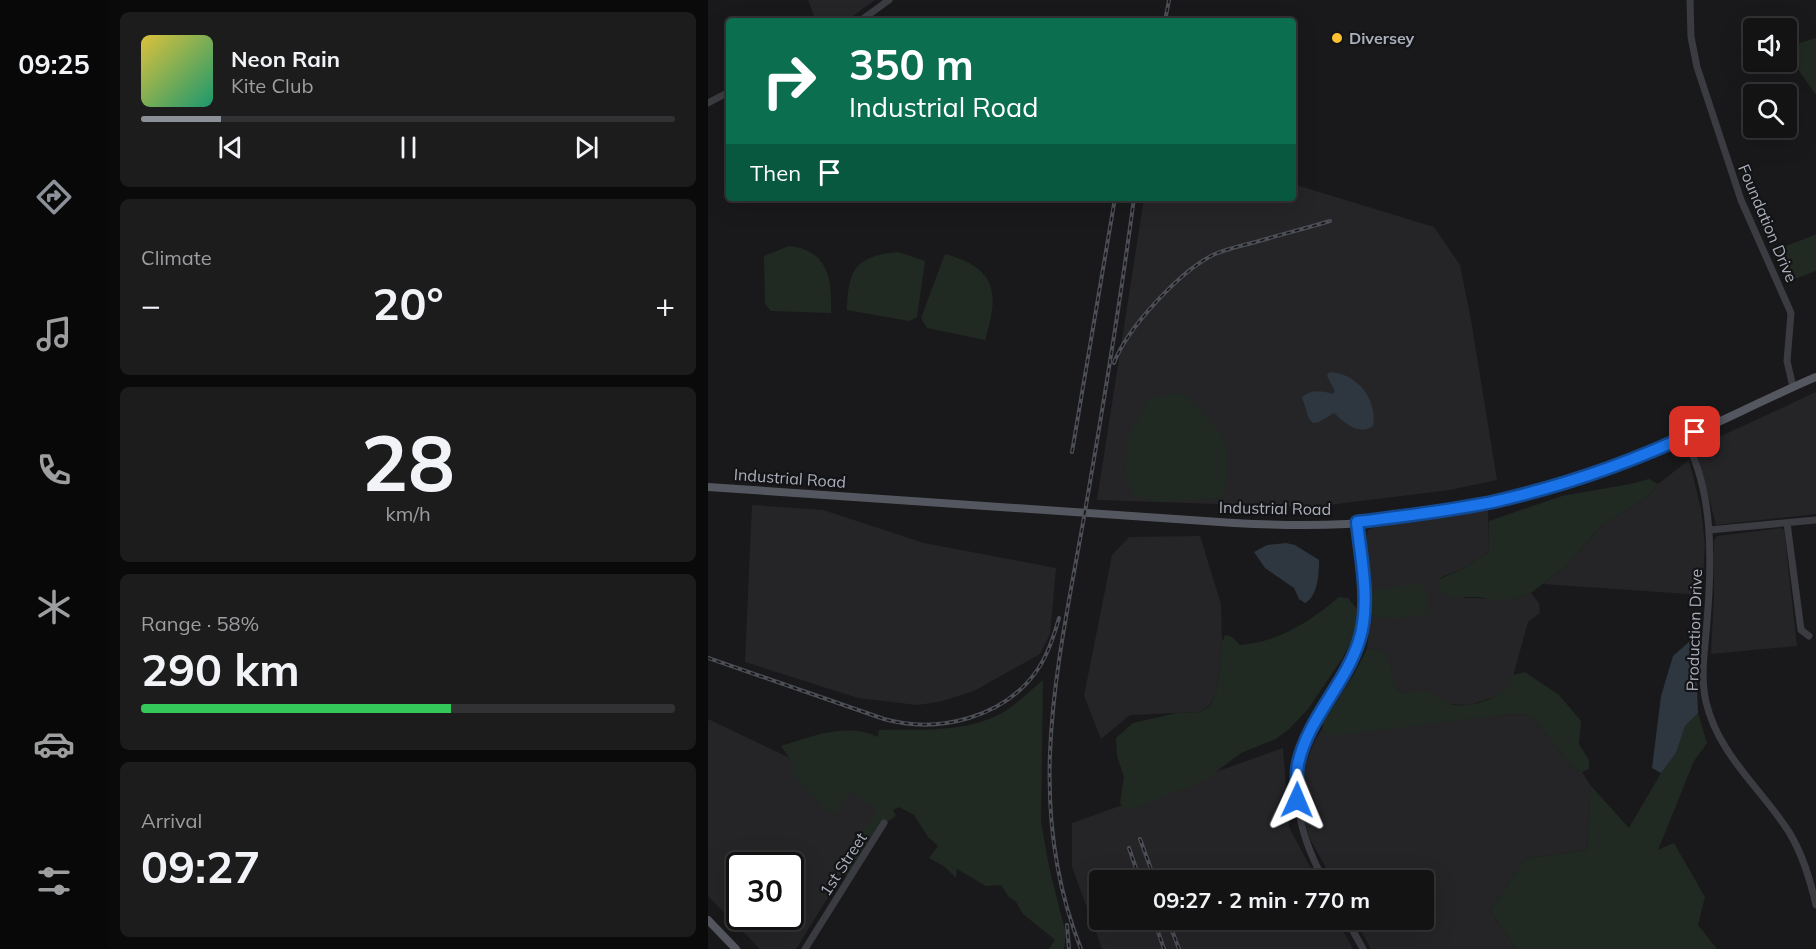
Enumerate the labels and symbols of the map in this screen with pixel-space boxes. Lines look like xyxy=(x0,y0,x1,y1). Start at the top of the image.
place label: Diversey xyxy=(1349,28,1415,48)
marker: Diversey xyxy=(1330,31,1344,45)
street label: Foundation Drive xyxy=(1734,161,1802,285)
pin xyxy=(1669,406,1720,457)
street label: Industrial Road xyxy=(733,464,847,492)
street label: Industrial Road xyxy=(1219,497,1331,519)
street label: Production Drive xyxy=(1682,568,1706,692)
position arrow xyxy=(1265,768,1329,832)
street label: 1st Street xyxy=(815,828,871,899)
speed limit sign: 30 xyxy=(726,852,804,930)

